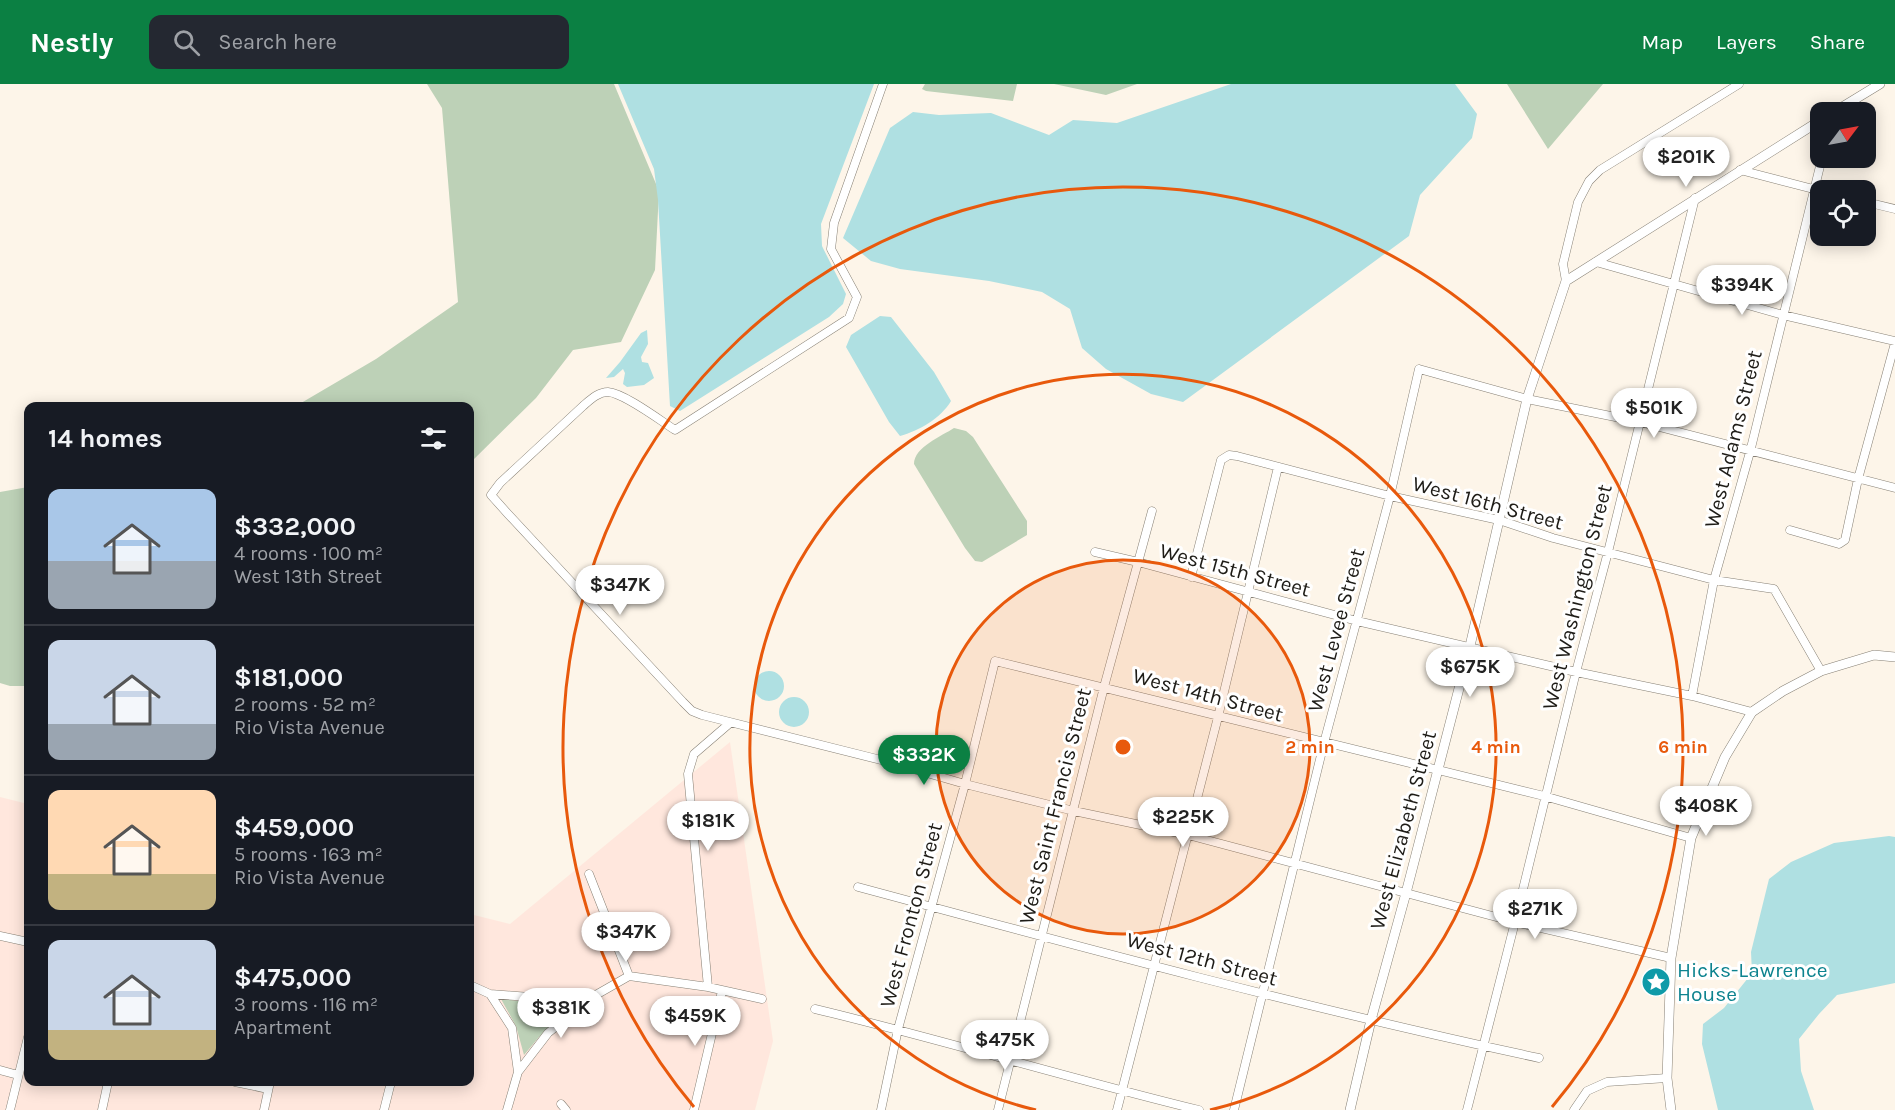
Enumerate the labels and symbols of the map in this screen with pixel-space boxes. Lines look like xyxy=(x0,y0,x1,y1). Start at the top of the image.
north arrow xyxy=(1810,102,1876,168)
pin: $201K xyxy=(1644,137,1728,188)
pin: $394K xyxy=(1700,265,1784,316)
street label: West Adams Street xyxy=(1699,348,1767,530)
pin: $501K xyxy=(1612,388,1696,439)
street label: West 16th Street xyxy=(1410,471,1566,535)
street label: West Washington Street xyxy=(1537,482,1617,712)
street label: West 15th Street xyxy=(1157,538,1313,602)
street label: West Levee Street xyxy=(1303,546,1369,714)
pin: $347K xyxy=(578,565,662,616)
pin: $675K xyxy=(1428,647,1512,698)
street label: West 14th Street xyxy=(1130,663,1286,727)
street label: West Saint Francis Street xyxy=(1014,685,1096,927)
street label: West Elizabeth Street xyxy=(1365,728,1441,932)
pin: $332K xyxy=(882,735,966,786)
text: 2 min xyxy=(1285,736,1335,758)
text: 4 min xyxy=(1471,736,1521,758)
text: 6 min xyxy=(1658,736,1708,758)
centre of rings xyxy=(1113,737,1133,757)
pin: $408K xyxy=(1664,786,1748,837)
pin: $225K xyxy=(1141,797,1225,848)
pin: $181K xyxy=(666,801,750,852)
street label: West Fronton Street xyxy=(875,820,947,1010)
pin: $271K xyxy=(1493,889,1577,940)
pin: $347K xyxy=(584,912,668,963)
street label: West 12th Street xyxy=(1124,927,1280,991)
place label: Hicks-Lawrence House xyxy=(1677,958,1828,1006)
place icon: Hicks-Lawrence House xyxy=(1640,966,1672,998)
pin: $381K xyxy=(519,988,603,1039)
pin: $459K xyxy=(653,996,737,1047)
pin: $475K xyxy=(963,1020,1047,1071)

